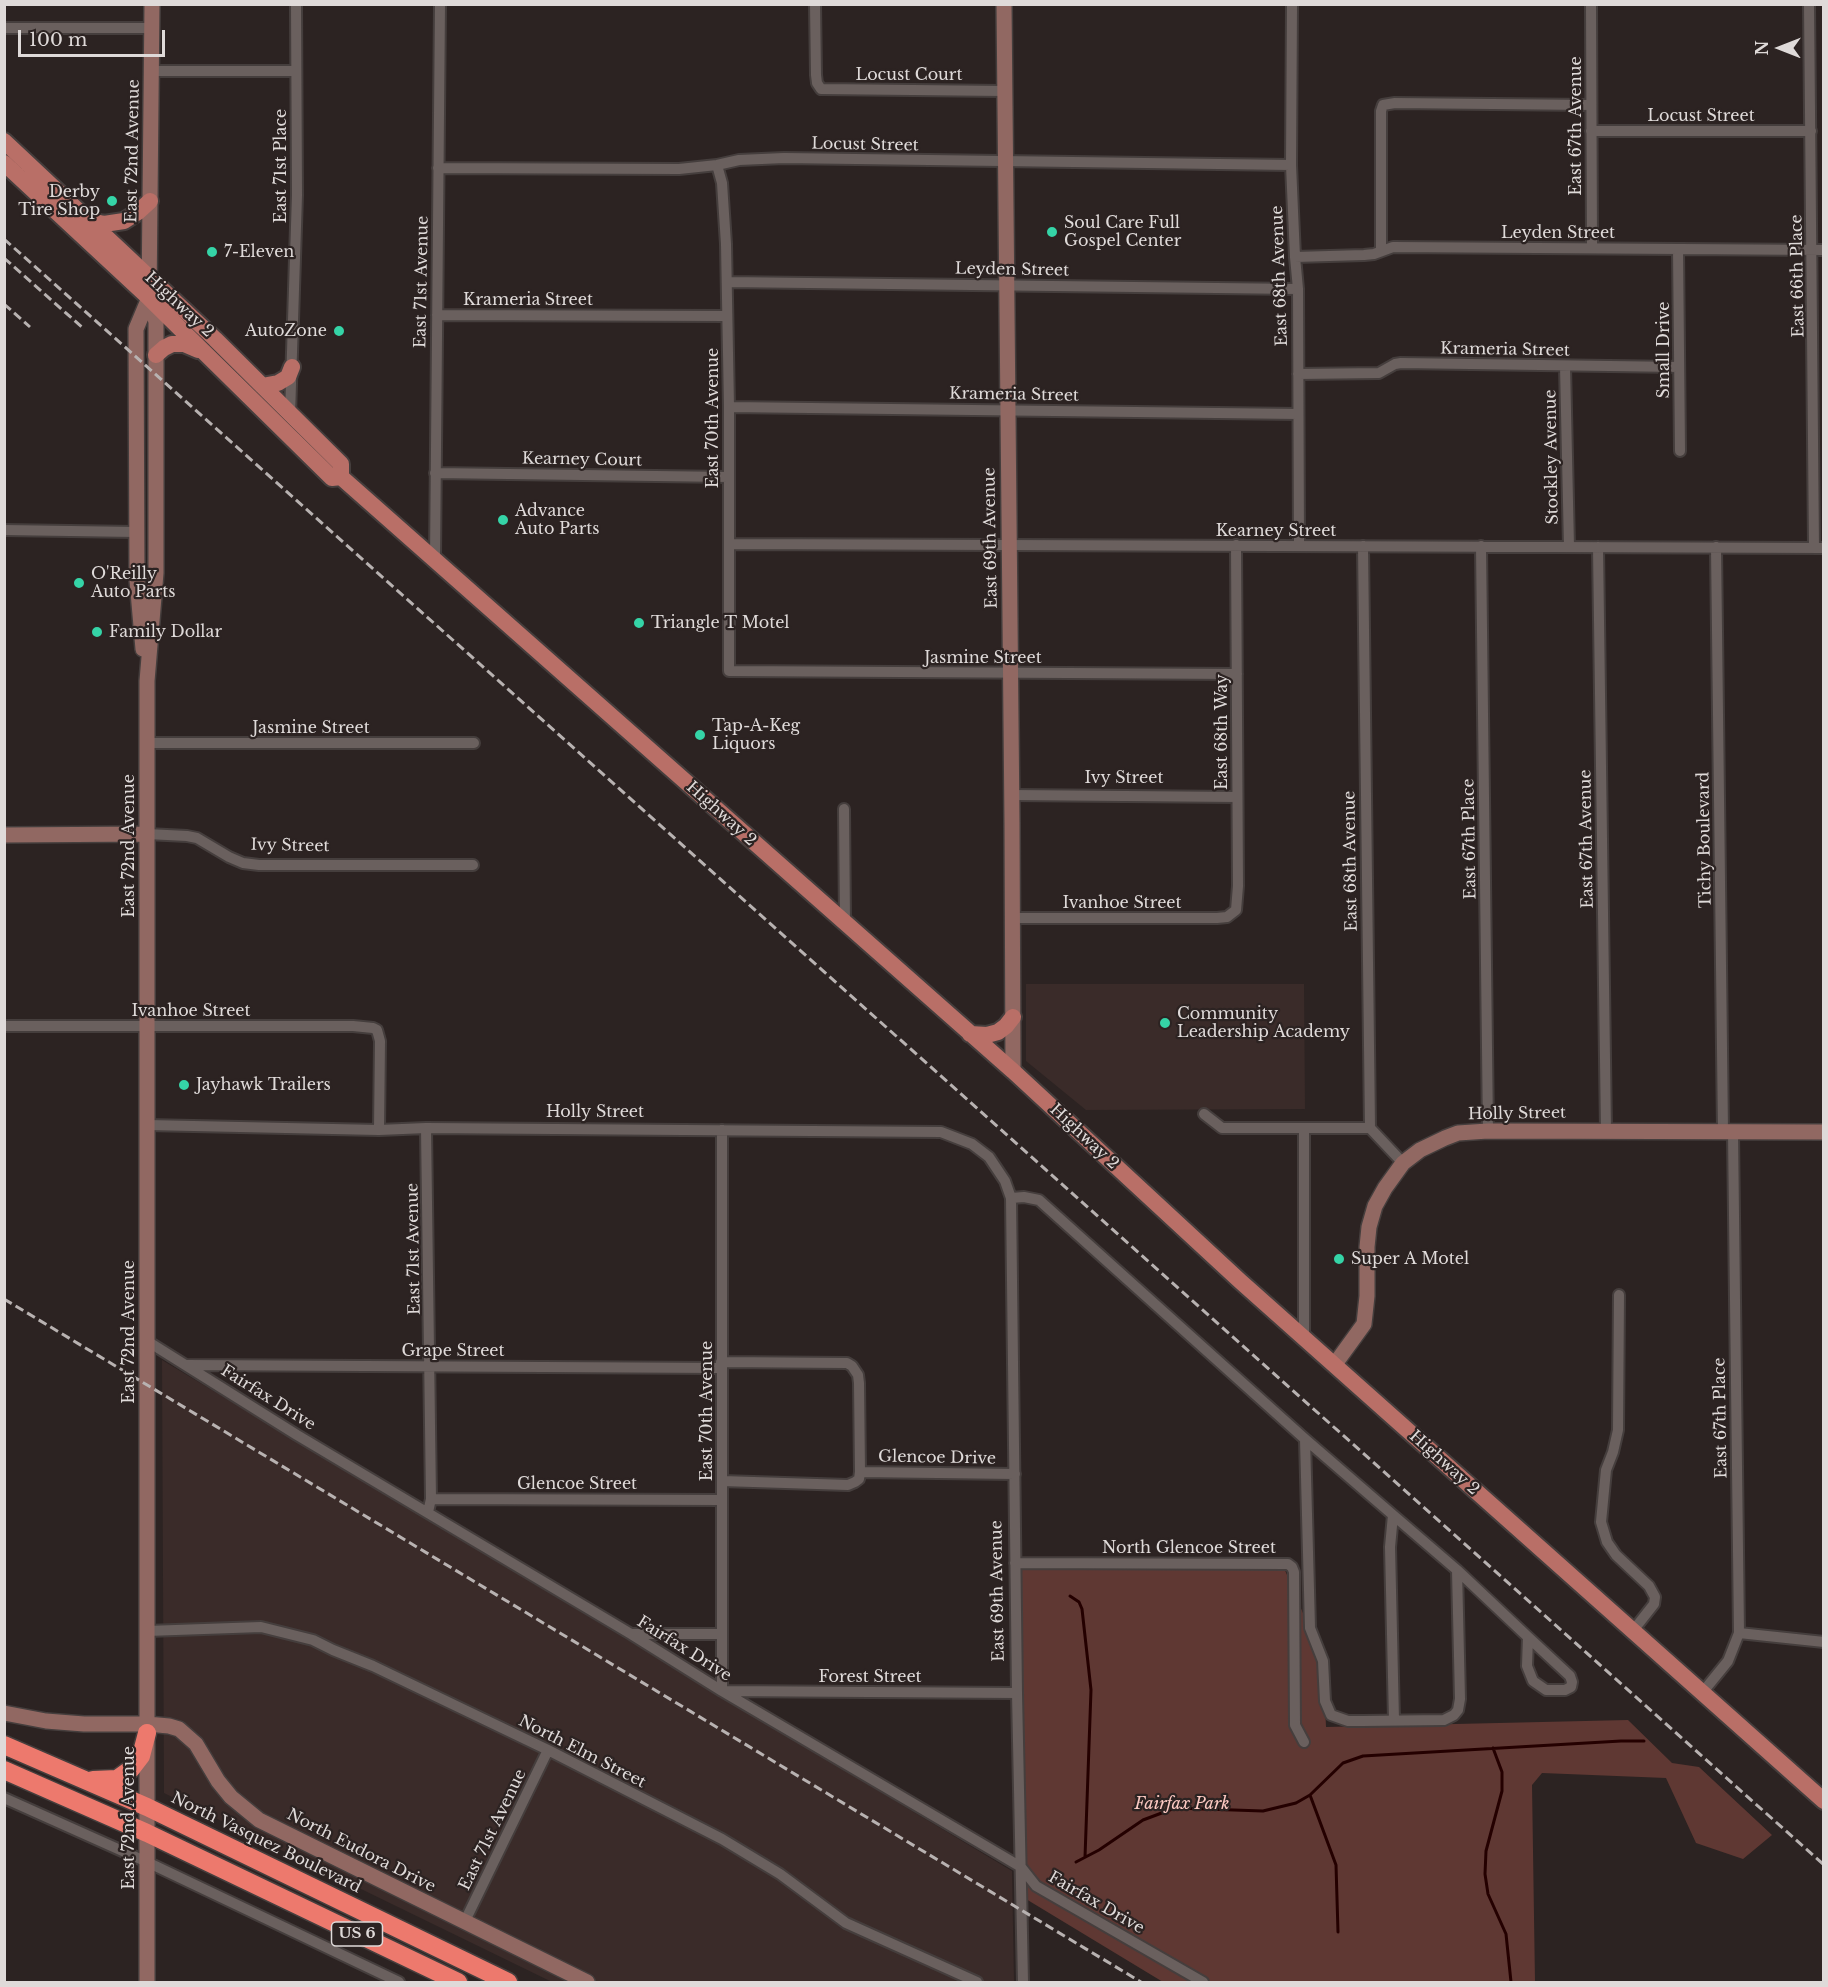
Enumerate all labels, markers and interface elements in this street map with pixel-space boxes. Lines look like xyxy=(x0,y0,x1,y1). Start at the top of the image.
scale bar xyxy=(21,18,168,56)
north arrow xyxy=(1750,18,1810,78)
text: 100 m xyxy=(29,29,87,51)
text: N xyxy=(1752,40,1772,56)
street label: East 67th Avenue xyxy=(1566,56,1586,196)
street label: Locust Court xyxy=(856,65,962,85)
street label: East 72nd Avenue xyxy=(122,79,144,223)
street label: Locust Street xyxy=(1647,106,1755,126)
street label: East 71st Place xyxy=(271,109,291,223)
street label: Locust Street xyxy=(811,134,919,156)
place label: Derby Tire Shop xyxy=(18,182,100,220)
marker: Derby Tire Shop xyxy=(105,194,119,208)
street label: East 68th Avenue xyxy=(1268,205,1292,347)
place label: Soul Care Full Gospel Center xyxy=(1064,213,1181,251)
street label: East 66th Place xyxy=(1787,214,1809,338)
street label: East 71st Avenue xyxy=(411,216,433,348)
street label: Leyden Street xyxy=(1501,223,1615,243)
marker: Soul Care Full Gospel Center xyxy=(1045,225,1059,239)
place label: 7-Eleven xyxy=(224,242,294,262)
marker: 7-Eleven xyxy=(205,245,219,259)
street label: Leyden Street xyxy=(955,259,1069,281)
street label: Highway 2 xyxy=(141,268,217,342)
street label: Krameria Street xyxy=(463,290,593,310)
street label: Small Drive xyxy=(1654,301,1674,399)
place label: AutoZone xyxy=(245,321,327,341)
marker: AutoZone xyxy=(332,324,346,338)
street label: Krameria Street xyxy=(1440,339,1570,361)
street label: East 70th Avenue xyxy=(703,348,723,488)
street label: Krameria Street xyxy=(949,384,1079,406)
street label: Stockley Avenue xyxy=(1541,389,1563,525)
street label: Kearney Court xyxy=(522,449,642,471)
street label: East 69th Avenue xyxy=(980,467,1002,609)
place label: Advance Auto Parts xyxy=(515,501,600,539)
marker: Advance Auto Parts xyxy=(496,513,510,527)
street label: Kearney Street xyxy=(1216,521,1336,541)
place label: O'Reilly Auto Parts xyxy=(91,564,176,602)
marker: O'Reilly Auto Parts xyxy=(72,576,86,590)
place label: Triangle T Motel xyxy=(651,613,790,633)
marker: Triangle T Motel xyxy=(632,616,646,630)
place label: Family Dollar xyxy=(109,622,222,642)
marker: Family Dollar xyxy=(90,625,104,639)
street label: Jasmine Street xyxy=(924,648,1042,668)
street label: East 68th Way xyxy=(1212,674,1232,790)
place label: Tap-A-Keg Liquors xyxy=(712,716,800,754)
street label: Jasmine Street xyxy=(252,718,370,738)
marker: Tap-A-Keg Liquors xyxy=(693,728,707,742)
street label: Ivy Street xyxy=(1085,768,1163,788)
street label: East 67th Avenue xyxy=(1576,769,1598,909)
street label: Tichy Boulevard xyxy=(1694,772,1716,908)
street label: East 72nd Avenue xyxy=(119,774,139,918)
street label: Highway 2 xyxy=(682,778,760,850)
street label: East 67th Place xyxy=(1459,778,1481,900)
street label: East 68th Avenue xyxy=(1340,790,1362,932)
street label: Ivy Street xyxy=(250,836,330,856)
street label: Ivanhoe Street xyxy=(1062,893,1182,913)
street label: Ivanhoe Street xyxy=(131,1001,251,1021)
place label: Community Leadership Academy xyxy=(1177,1004,1350,1042)
marker: Community Leadership Academy xyxy=(1158,1016,1172,1030)
place label: Jayhawk Trailers xyxy=(196,1075,331,1095)
marker: Jayhawk Trailers xyxy=(177,1078,191,1092)
street label: Highway 2 xyxy=(1046,1100,1122,1174)
street label: Holly Street xyxy=(546,1102,644,1122)
street label: Holly Street xyxy=(1468,1104,1566,1124)
street label: East 71st Avenue xyxy=(403,1183,425,1315)
place label: Super A Motel xyxy=(1351,1249,1469,1269)
marker: Super A Motel xyxy=(1332,1252,1346,1266)
street label: East 72nd Avenue xyxy=(119,1260,139,1404)
street label: Grape Street xyxy=(401,1341,505,1361)
street label: East 70th Avenue xyxy=(697,1341,717,1481)
street label: East 67th Place xyxy=(1710,1357,1732,1479)
street label: Fairfax Drive xyxy=(217,1361,319,1435)
street label: Highway 2 xyxy=(1405,1427,1483,1499)
street label: Glencoe Drive xyxy=(878,1447,996,1469)
street label: Glencoe Street xyxy=(517,1474,637,1494)
street label: East 69th Avenue xyxy=(987,1520,1009,1662)
street label: North Glencoe Street xyxy=(1102,1538,1276,1558)
street label: Fairfax Drive xyxy=(633,1612,735,1686)
street label: Forest Street xyxy=(818,1667,922,1687)
street label: North Elm Street xyxy=(515,1712,649,1792)
street label: East 72nd Avenue xyxy=(119,1746,139,1890)
street label: East 71st Avenue xyxy=(455,1766,531,1894)
street label: North Vasquez Boulevard xyxy=(168,1789,364,1897)
park label: Fairfax Park xyxy=(1135,1794,1229,1814)
street label: North Eudora Drive xyxy=(284,1805,438,1897)
street label: Fairfax Drive xyxy=(1045,1868,1147,1938)
road number: US 6 xyxy=(332,1922,382,1946)

